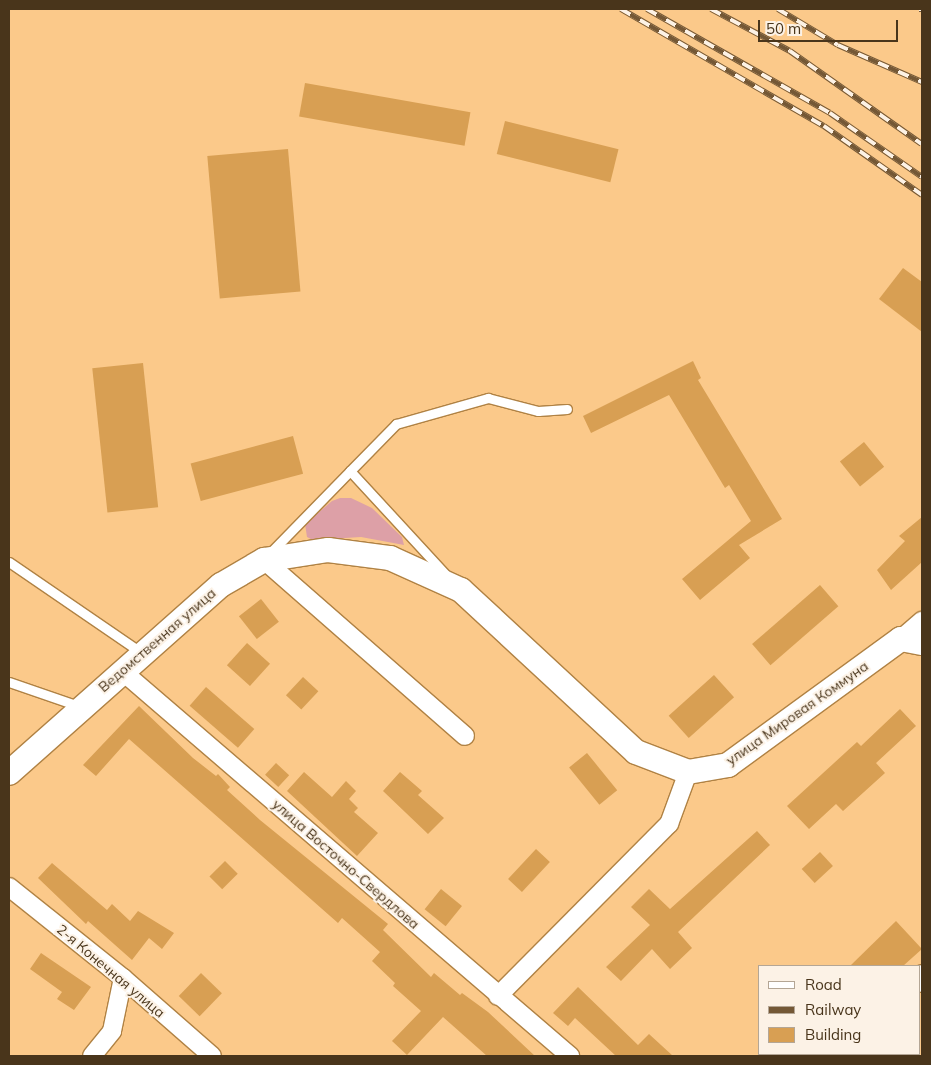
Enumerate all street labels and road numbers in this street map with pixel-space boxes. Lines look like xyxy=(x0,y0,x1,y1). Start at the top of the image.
street label: Ведомственная улица xyxy=(95,585,219,695)
street label: улица Мировая Коммуна xyxy=(723,657,871,769)
street label: улица Восточно-Свердлова xyxy=(269,796,423,932)
street label: 2-я Конечная улица xyxy=(53,921,169,1021)

